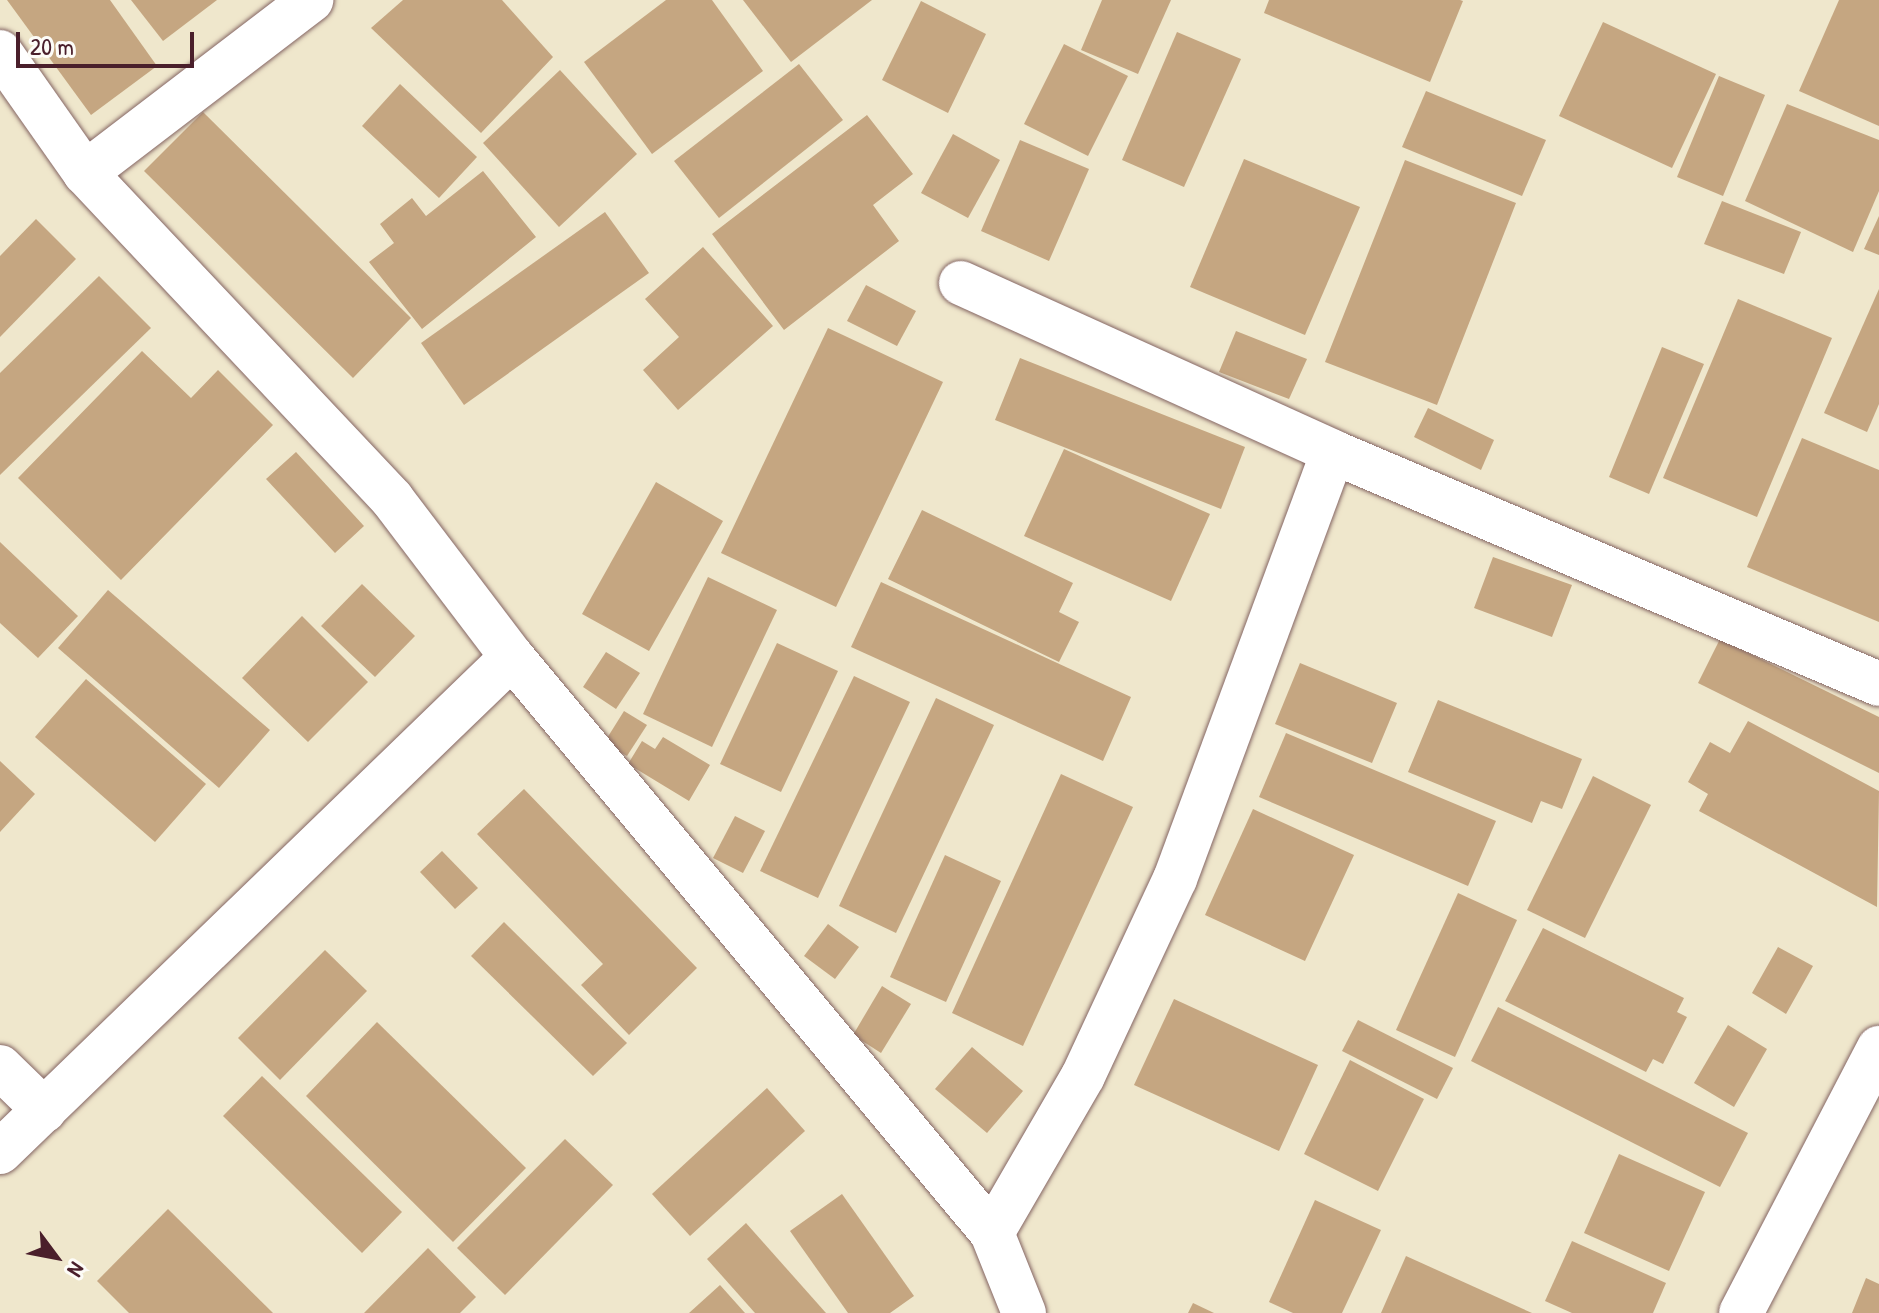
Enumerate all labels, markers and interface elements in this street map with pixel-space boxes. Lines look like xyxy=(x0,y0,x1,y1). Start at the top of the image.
scale bar xyxy=(20,16,198,66)
text: 20 m xyxy=(30,30,74,62)
north arrow xyxy=(16,1217,96,1297)
text: N xyxy=(61,1257,92,1283)

